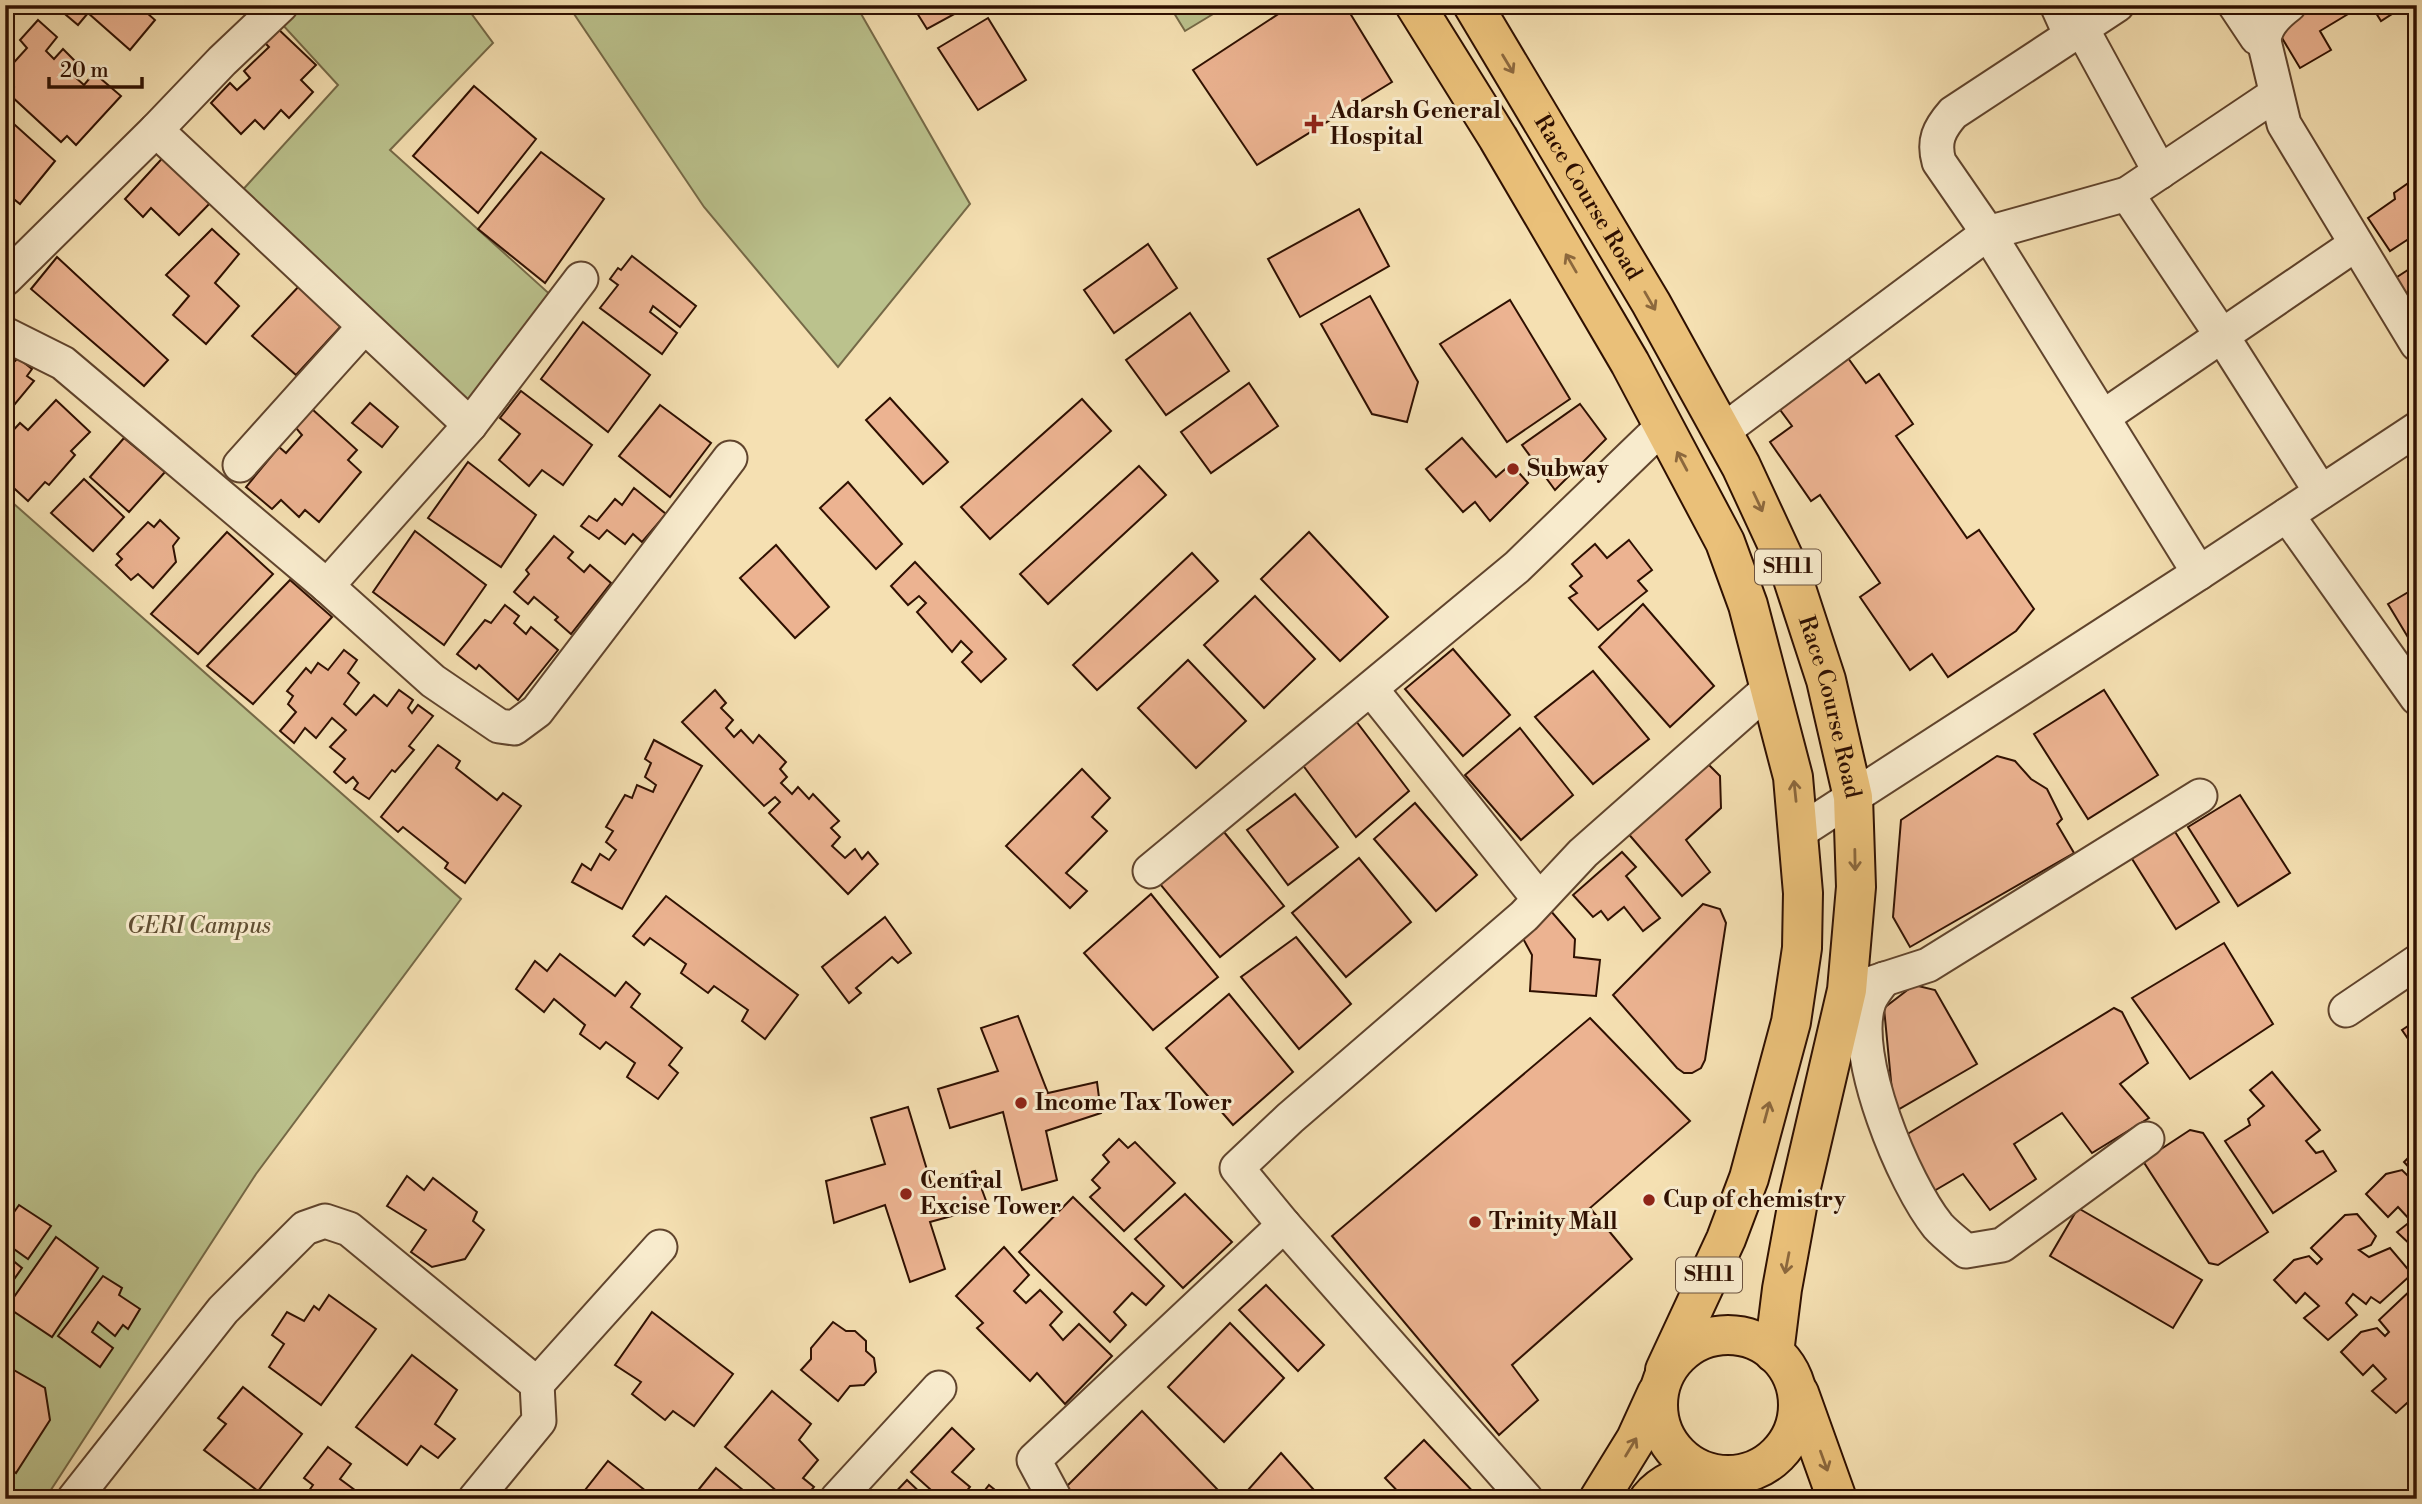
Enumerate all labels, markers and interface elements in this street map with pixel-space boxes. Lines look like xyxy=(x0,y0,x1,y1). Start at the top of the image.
scale bar xyxy=(49,46,142,90)
one-way arrow xyxy=(1502,53,1516,73)
text: 20 m xyxy=(60,58,109,84)
place label: Adarsh General Hospital xyxy=(1329,97,1501,151)
street label: Race Course Road xyxy=(1528,110,1648,285)
marker: Adarsh General Hospital xyxy=(1304,114,1324,134)
one-way arrow xyxy=(1564,253,1578,273)
one-way arrow xyxy=(1643,291,1657,311)
one-way arrow xyxy=(1675,452,1689,472)
place label: Subway xyxy=(1527,455,1609,483)
marker: Subway xyxy=(1505,461,1521,477)
one-way arrow xyxy=(1752,490,1765,512)
road number: SH11 xyxy=(1755,550,1821,584)
street label: Race Course Road xyxy=(1792,612,1867,801)
one-way arrow xyxy=(1788,780,1801,802)
one-way arrow xyxy=(1848,848,1862,871)
park label: GERI Campus xyxy=(127,912,271,940)
place label: Income Tax Tower xyxy=(1035,1089,1232,1117)
marker: Income Tax Tower xyxy=(1013,1095,1029,1111)
one-way arrow xyxy=(1761,1101,1774,1124)
place label: Central Excise Tower xyxy=(920,1167,1061,1221)
marker: Central Excise Tower xyxy=(898,1186,914,1202)
place label: Cup of chemistry xyxy=(1663,1186,1846,1214)
marker: Cup of chemistry xyxy=(1641,1192,1657,1208)
place label: Trinity Mall xyxy=(1489,1208,1618,1236)
marker: Trinity Mall xyxy=(1467,1214,1483,1230)
one-way arrow xyxy=(1779,1251,1793,1274)
road number: SH11 xyxy=(1676,1258,1742,1292)
one-way arrow xyxy=(1624,1438,1638,1458)
one-way arrow xyxy=(1819,1450,1831,1472)

